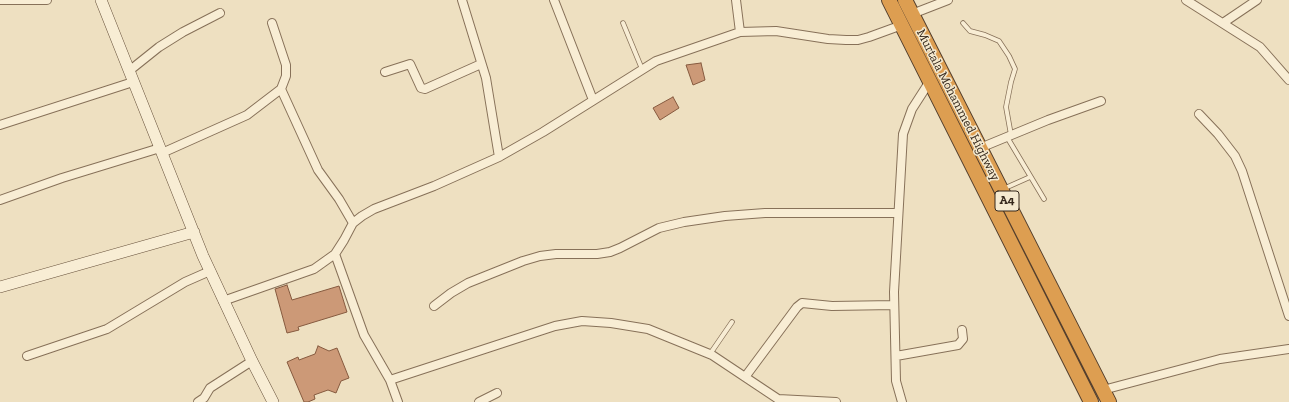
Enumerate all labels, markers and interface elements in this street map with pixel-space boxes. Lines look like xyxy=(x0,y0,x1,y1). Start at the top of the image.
street label: Murtala Mohammed Highway xyxy=(913,27,1003,183)
road number: A4 xyxy=(995,191,1019,211)

